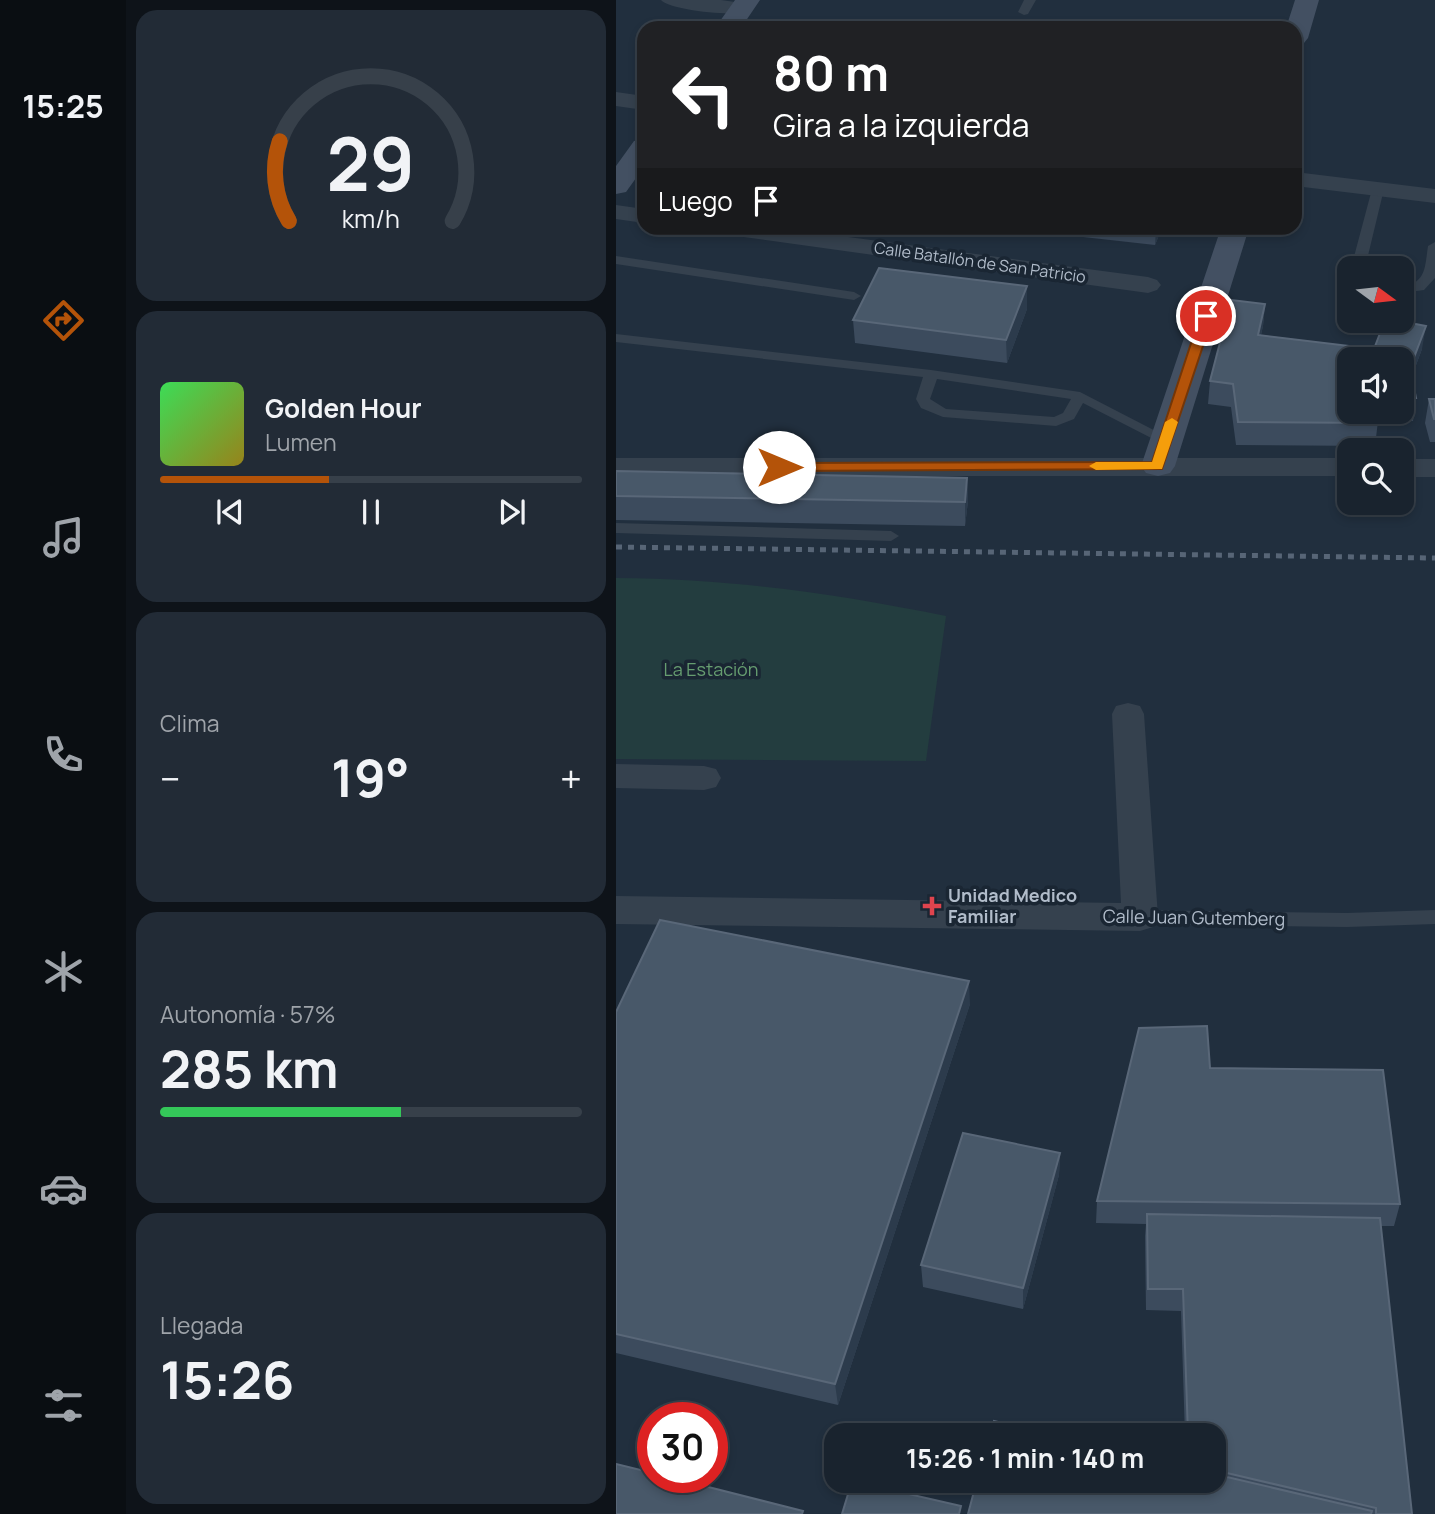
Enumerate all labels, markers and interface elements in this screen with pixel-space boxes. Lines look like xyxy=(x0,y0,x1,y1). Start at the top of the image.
text: 80 m xyxy=(773,39,889,106)
icon: left xyxy=(658,49,749,140)
text: 15:25 xyxy=(22,84,104,128)
text: Gira a la izquierda xyxy=(773,103,1029,147)
text: 29 xyxy=(327,114,415,214)
icon: arrive xyxy=(747,182,785,220)
text: Luego xyxy=(658,183,733,219)
text: km/h xyxy=(342,201,400,236)
street label: Calle Batallón de San Patricio xyxy=(873,236,1087,288)
north arrow xyxy=(1337,256,1414,332)
map controls xyxy=(1337,256,1414,515)
pin xyxy=(1176,286,1236,346)
icon: directions xyxy=(39,296,88,345)
icon: arrive xyxy=(1187,297,1225,335)
button: sound xyxy=(1337,347,1414,424)
text: Golden Hour xyxy=(265,390,422,426)
text: Lumen xyxy=(265,426,337,458)
position arrow xyxy=(742,430,816,504)
button: search xyxy=(1337,438,1414,515)
icon: previous xyxy=(211,493,249,531)
icon: pause xyxy=(352,493,390,531)
icon: next xyxy=(493,493,531,531)
icon: music xyxy=(39,513,88,562)
park label: La Estación xyxy=(664,657,758,681)
text: Clima xyxy=(160,707,219,739)
icon: phone xyxy=(39,730,88,779)
text: 19° xyxy=(331,742,410,813)
text: − xyxy=(160,752,181,804)
text: + xyxy=(560,752,582,804)
place label: Unidad Medico Familiar xyxy=(948,883,1077,928)
marker: Unidad Medico Familiar xyxy=(922,896,942,916)
street label: Calle Juan Gutemberg xyxy=(1103,903,1285,931)
icon: climate xyxy=(39,947,88,996)
text: Autonomía · 57% xyxy=(160,998,335,1030)
text: 285 km xyxy=(160,1033,338,1104)
icon: car xyxy=(39,1164,88,1213)
text: Llegada xyxy=(160,1309,243,1341)
text: 15:26 xyxy=(160,1344,294,1415)
icon: filters xyxy=(39,1381,88,1430)
speed limit sign: 30 xyxy=(637,1402,728,1493)
text: 15:26 · 1 min · 140 m xyxy=(906,1440,1144,1476)

